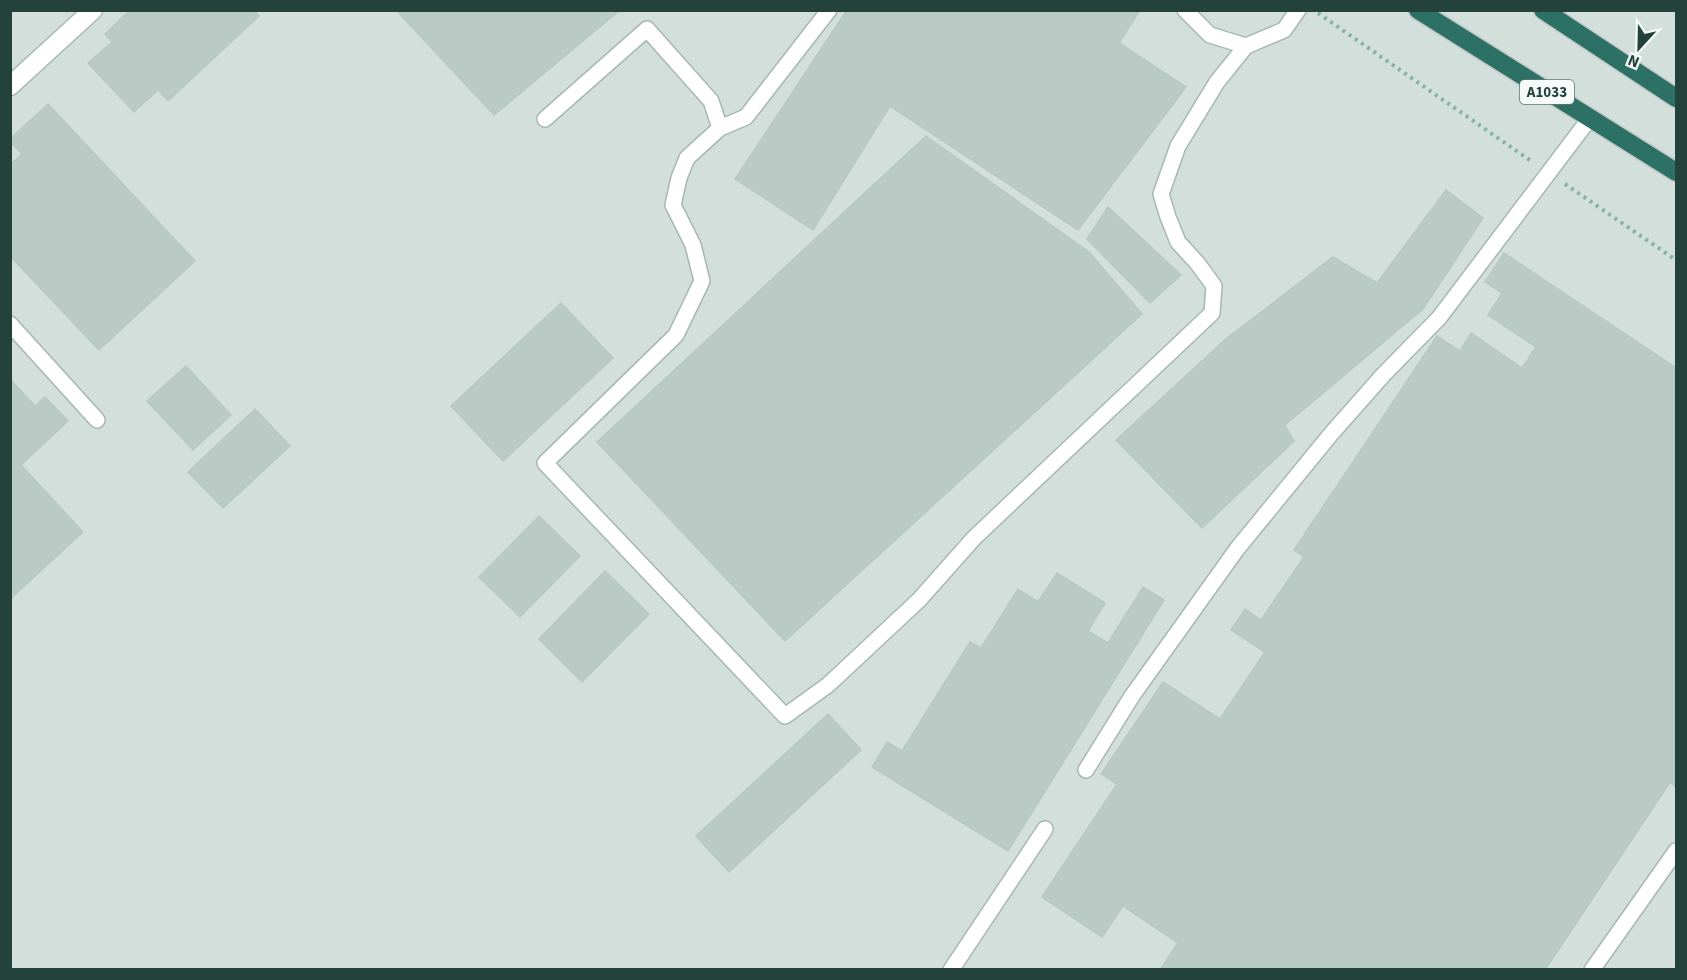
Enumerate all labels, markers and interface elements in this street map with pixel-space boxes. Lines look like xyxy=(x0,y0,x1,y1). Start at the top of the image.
north arrow xyxy=(1609,18,1669,78)
text: N xyxy=(1625,49,1643,73)
road number: A1033 xyxy=(1520,80,1574,104)

